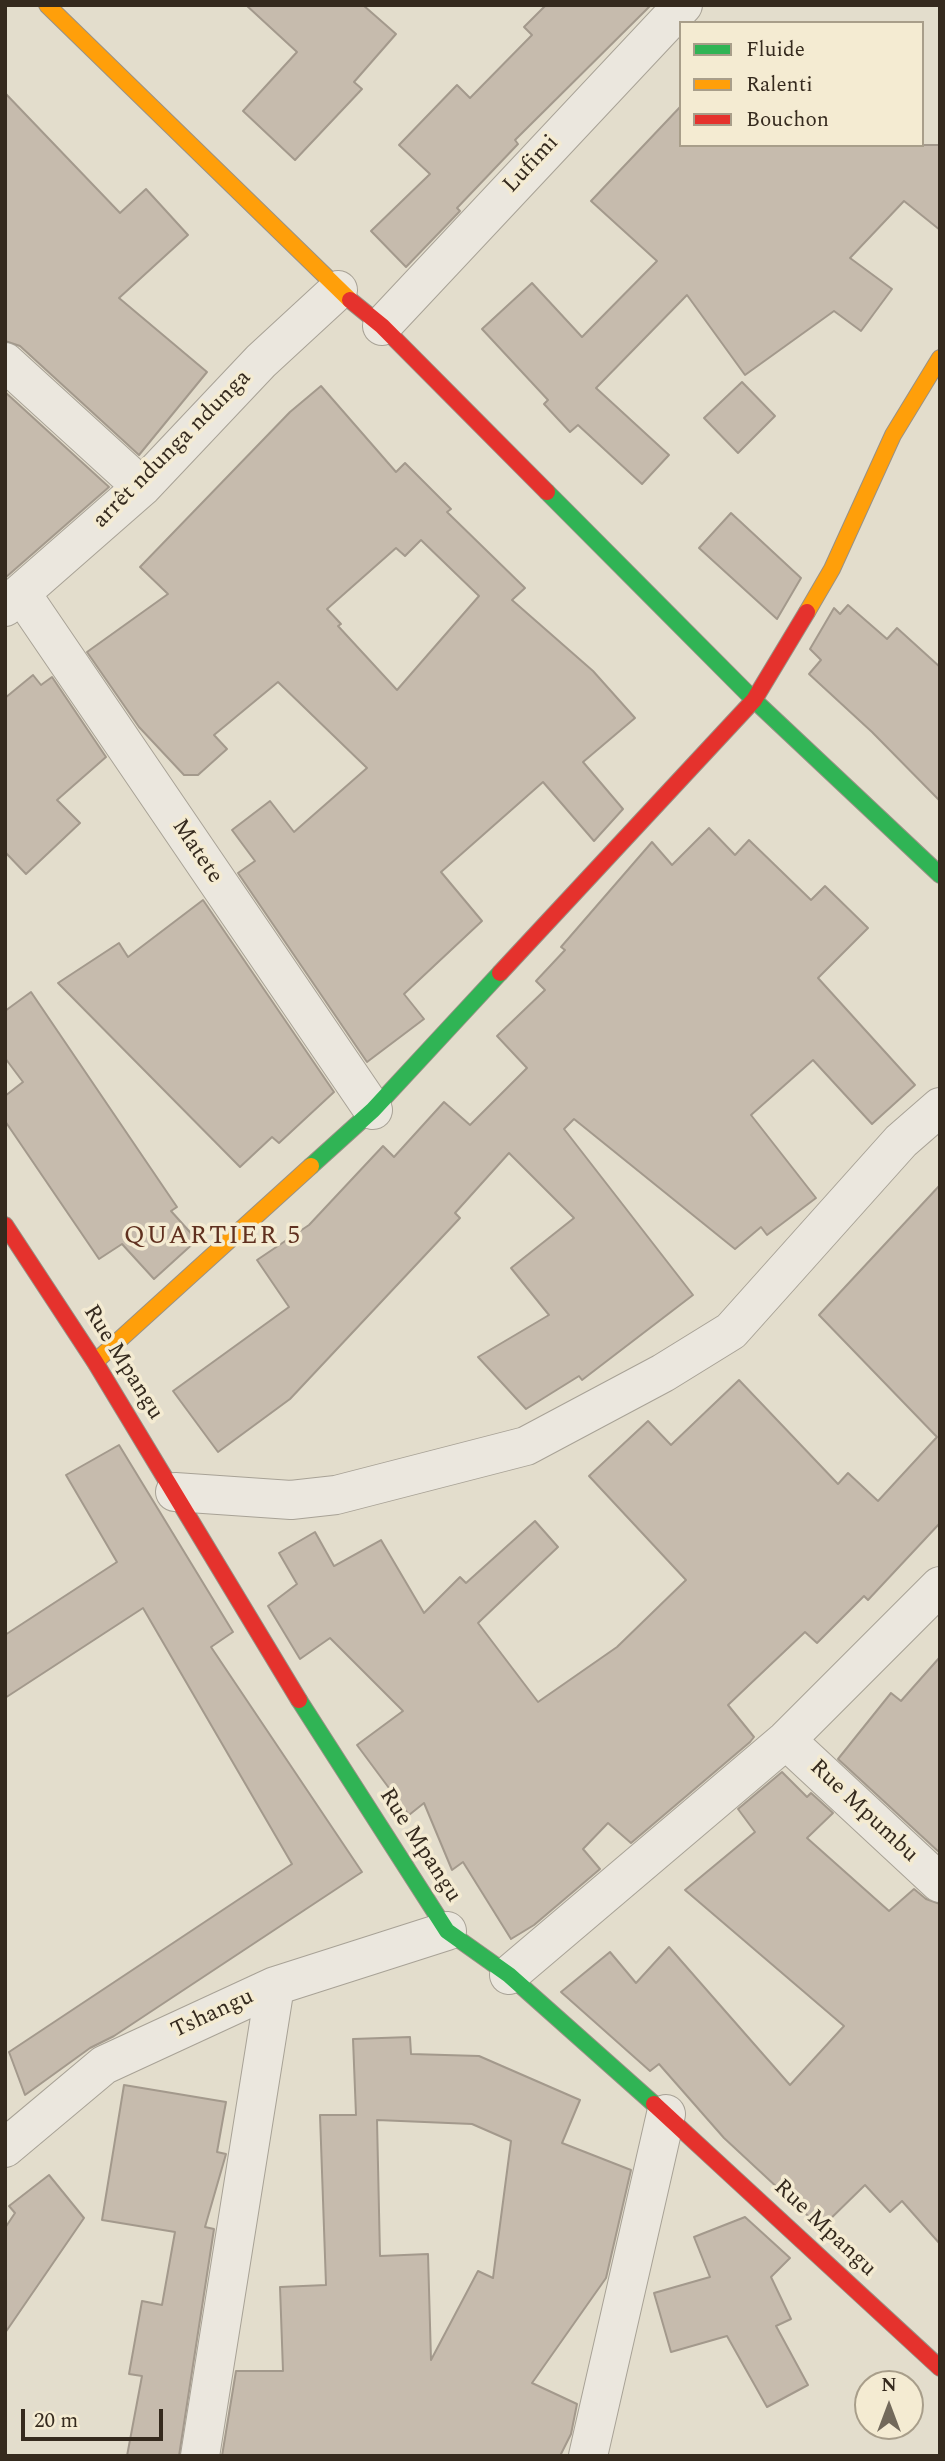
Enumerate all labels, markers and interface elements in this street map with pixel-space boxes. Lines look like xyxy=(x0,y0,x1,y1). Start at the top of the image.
legend xyxy=(679,21,924,147)
text: Fluide xyxy=(746,34,805,66)
text: Ralenti xyxy=(746,69,813,101)
text: Bouchon xyxy=(746,104,829,136)
street label: Lufimi xyxy=(498,130,566,200)
street label: arrêt ndunga ndunga xyxy=(88,365,258,535)
street label: Matete xyxy=(164,814,228,890)
district label: QUARTIER 5 xyxy=(125,1222,301,1254)
street label: Rue Mpangu xyxy=(76,1300,168,1426)
street label: Rue Mpumbu xyxy=(803,1755,923,1869)
street label: Rue Mpangu xyxy=(372,1784,466,1908)
street label: Tshangu xyxy=(167,1984,259,2046)
street label: Rue Mpangu xyxy=(767,2175,881,2283)
north arrow xyxy=(854,2370,924,2440)
text: N xyxy=(881,2371,897,2400)
scale bar xyxy=(24,2394,166,2438)
text: 20 m xyxy=(34,2405,78,2437)

